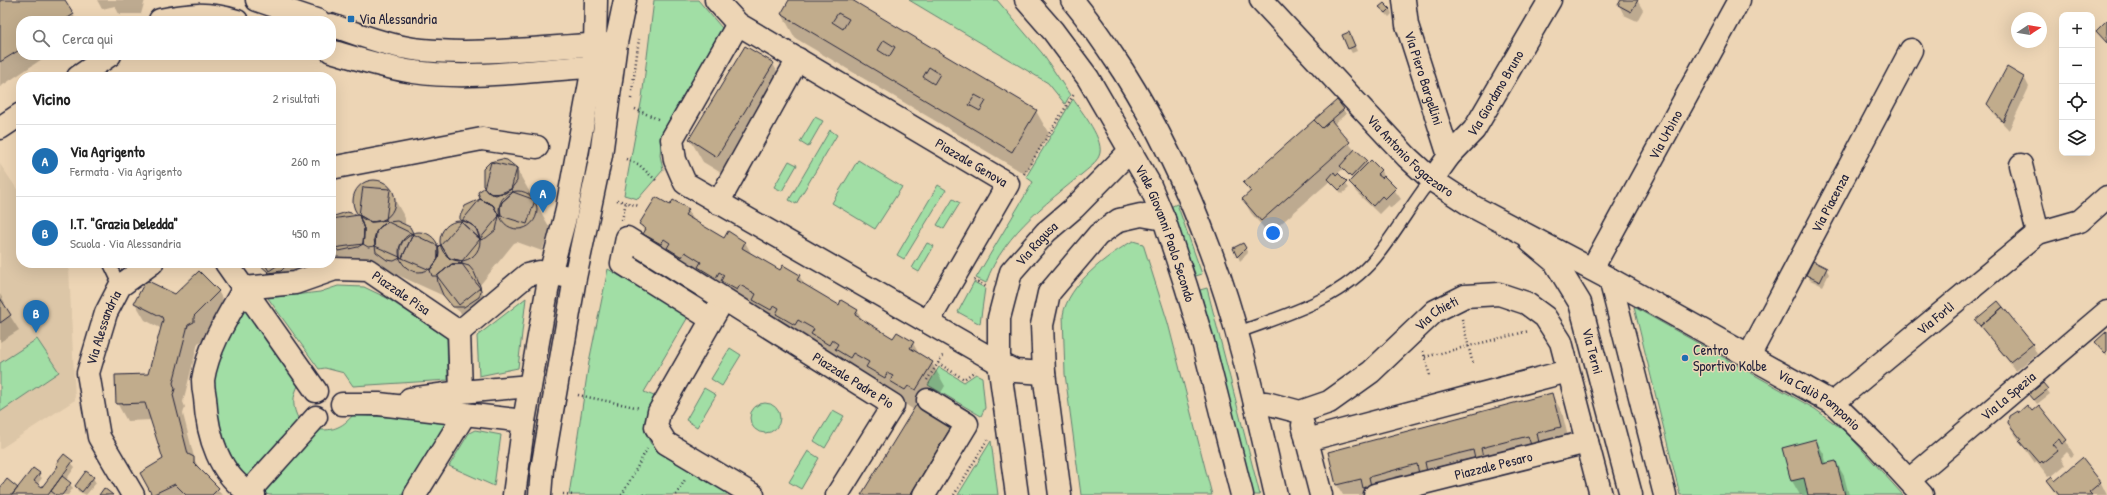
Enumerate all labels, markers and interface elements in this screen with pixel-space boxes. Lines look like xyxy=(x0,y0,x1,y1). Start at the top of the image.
place label: Via Alessandria xyxy=(359,9,437,28)
north arrow xyxy=(2011,12,2047,48)
map controls xyxy=(2059,12,2095,156)
button: + xyxy=(2059,12,2095,48)
marker: Via Alessandria xyxy=(346,14,356,24)
search box xyxy=(16,16,336,60)
icon: search xyxy=(30,27,52,49)
text: Cerca qui xyxy=(62,28,113,49)
street label: Via Piero Bargellini xyxy=(1401,28,1449,128)
street label: Via Giordano Bruno xyxy=(1463,46,1528,141)
button: − xyxy=(2059,48,2095,84)
button: locate xyxy=(2059,84,2095,120)
text: Vicino xyxy=(32,87,70,110)
text: 2 risultati xyxy=(272,89,320,107)
street label: Via Urbino xyxy=(1644,106,1686,163)
street label: Via Antonio Fogazzaro xyxy=(1363,110,1458,201)
button: layers xyxy=(2059,120,2095,156)
street label: Piazzale Genova xyxy=(932,133,1012,191)
text: Via Agrigento xyxy=(70,141,145,162)
text: A xyxy=(42,152,48,170)
text: 260 m xyxy=(291,152,320,170)
street label: Viale Giovanni Paolo Secondo xyxy=(1131,161,1200,304)
text: Fermata · Via Agrigento xyxy=(70,162,182,180)
street label: Via Piacenza xyxy=(1806,170,1853,236)
pin: A xyxy=(530,180,556,213)
text: I.T. "Grazia Deledda" xyxy=(70,213,178,234)
street label: Via Ragusa xyxy=(1011,216,1062,270)
your location xyxy=(1263,223,1283,243)
text: B xyxy=(42,224,48,242)
text: 450 m xyxy=(292,224,320,242)
text: Scuola · Via Alessandria xyxy=(70,234,181,252)
street label: Piazzale Pisa xyxy=(369,266,435,319)
street label: Via Alessandria xyxy=(81,286,125,367)
street label: Via Chieti xyxy=(1410,291,1461,335)
street label: Via Forlì xyxy=(1912,297,1958,339)
pin: B xyxy=(23,300,49,333)
street label: Via Terni xyxy=(1578,326,1608,376)
place label: Centro Sportivo Kolbe xyxy=(1693,340,1767,376)
street label: Piazzale Padre Pio xyxy=(809,347,898,413)
marker: Centro Sportivo Kolbe xyxy=(1680,353,1690,363)
street label: Via Caliò Pomponio xyxy=(1774,364,1866,434)
street label: Via La Spezia xyxy=(1976,366,2040,424)
street label: Piazzale Pesaro xyxy=(1452,446,1535,484)

